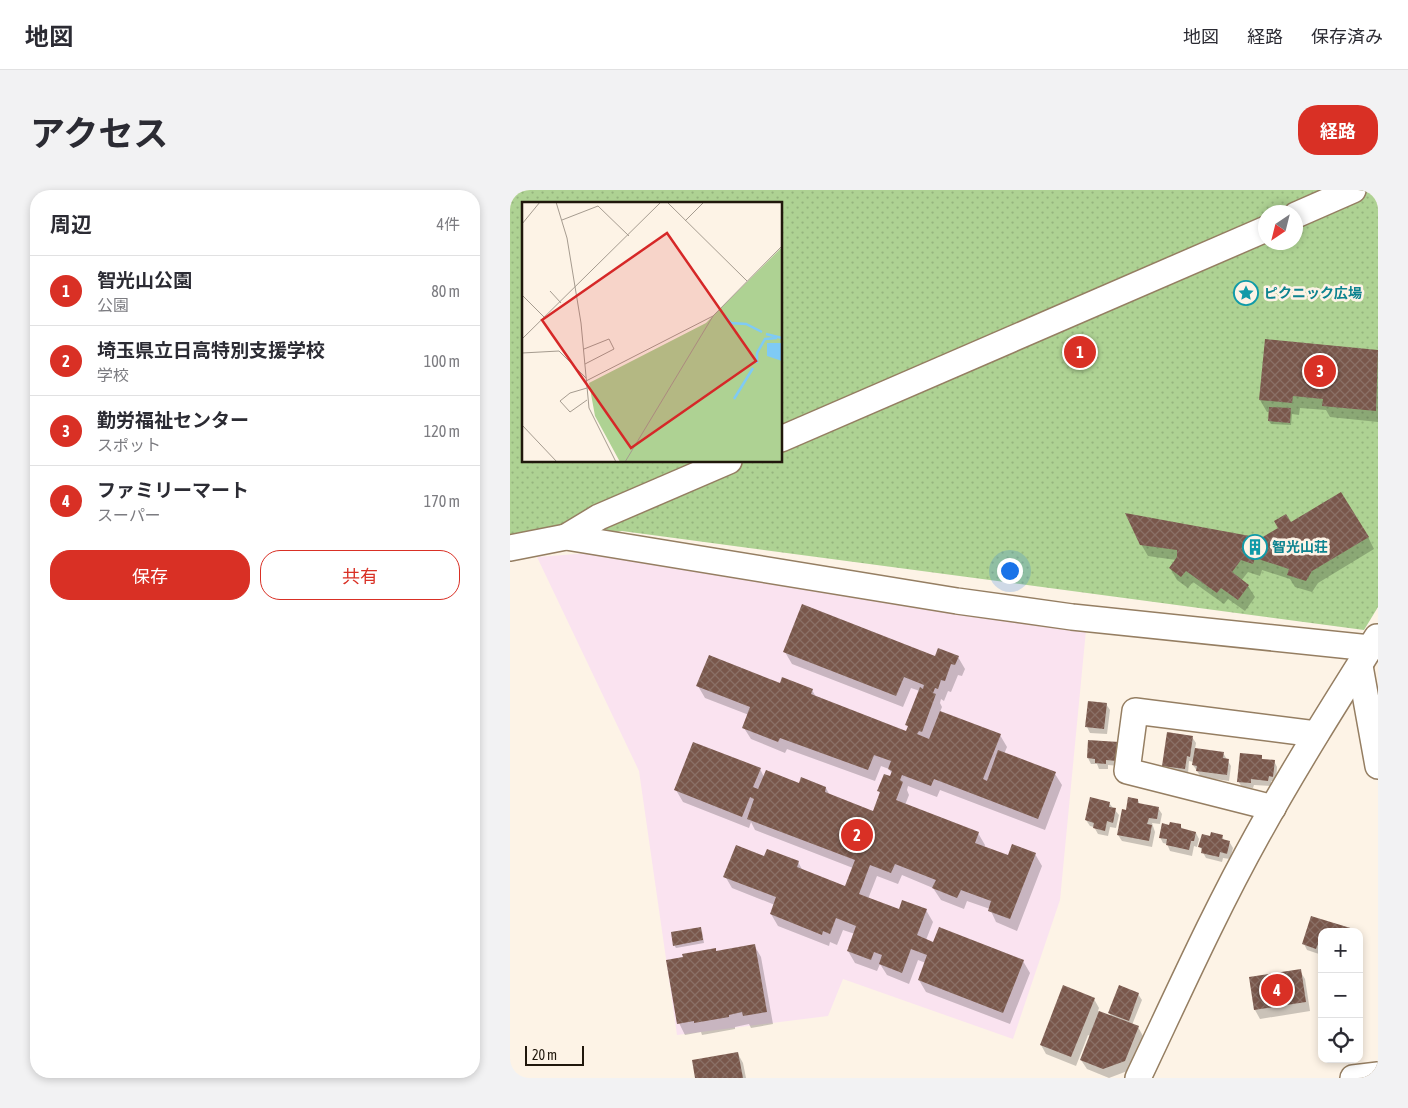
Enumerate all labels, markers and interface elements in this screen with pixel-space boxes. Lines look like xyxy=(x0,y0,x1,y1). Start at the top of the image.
text: 地図 xyxy=(25,23,73,50)
text: 地図 xyxy=(1183,26,1219,47)
text: 経路 xyxy=(1247,26,1283,47)
text: 保存済み xyxy=(1311,26,1383,47)
button: 経路 xyxy=(1298,105,1378,155)
text: アクセス xyxy=(30,113,168,153)
inset map xyxy=(522,202,782,462)
north arrow xyxy=(1258,205,1303,250)
text: 周辺 xyxy=(50,212,92,236)
text: 4件 xyxy=(436,215,460,233)
text: 智光山公園 xyxy=(97,269,192,291)
place icon: ピクニック広場 xyxy=(1233,280,1259,306)
text: 1 xyxy=(62,282,70,300)
text: 80 m xyxy=(431,282,460,300)
place label: ピクニック広場 xyxy=(1264,285,1362,301)
text: 公園 xyxy=(97,296,129,314)
pin: 1 xyxy=(1064,333,1096,371)
text: 埼玉県立日高特別支援学校 xyxy=(97,339,325,361)
text: 2 xyxy=(62,352,70,370)
text: 100 m xyxy=(424,352,460,370)
pin: 3 xyxy=(1304,352,1336,390)
text: 学校 xyxy=(97,366,129,384)
text: 勤労福祉センター xyxy=(97,409,249,431)
text: 3 xyxy=(62,422,70,440)
text: 120 m xyxy=(424,422,460,440)
text: スポット xyxy=(97,436,161,454)
text: ファミリーマート xyxy=(97,479,249,501)
text: 4 xyxy=(62,492,70,510)
text: 170 m xyxy=(424,492,460,510)
text: スーパー xyxy=(97,506,161,524)
building icon: 智光山荘 xyxy=(1242,534,1268,560)
place label: 智光山荘 xyxy=(1272,539,1328,555)
button: 保存 xyxy=(50,550,250,600)
button: 共有 xyxy=(260,550,460,600)
your location xyxy=(997,558,1023,584)
pin: 2 xyxy=(841,816,873,854)
map controls xyxy=(1318,928,1363,1063)
button: + xyxy=(1318,928,1363,973)
pin: 4 xyxy=(1261,971,1293,1009)
button: − xyxy=(1318,973,1363,1018)
button: locate xyxy=(1318,1018,1363,1063)
scale bar xyxy=(525,1043,584,1066)
text: 20 m xyxy=(532,1047,557,1063)

